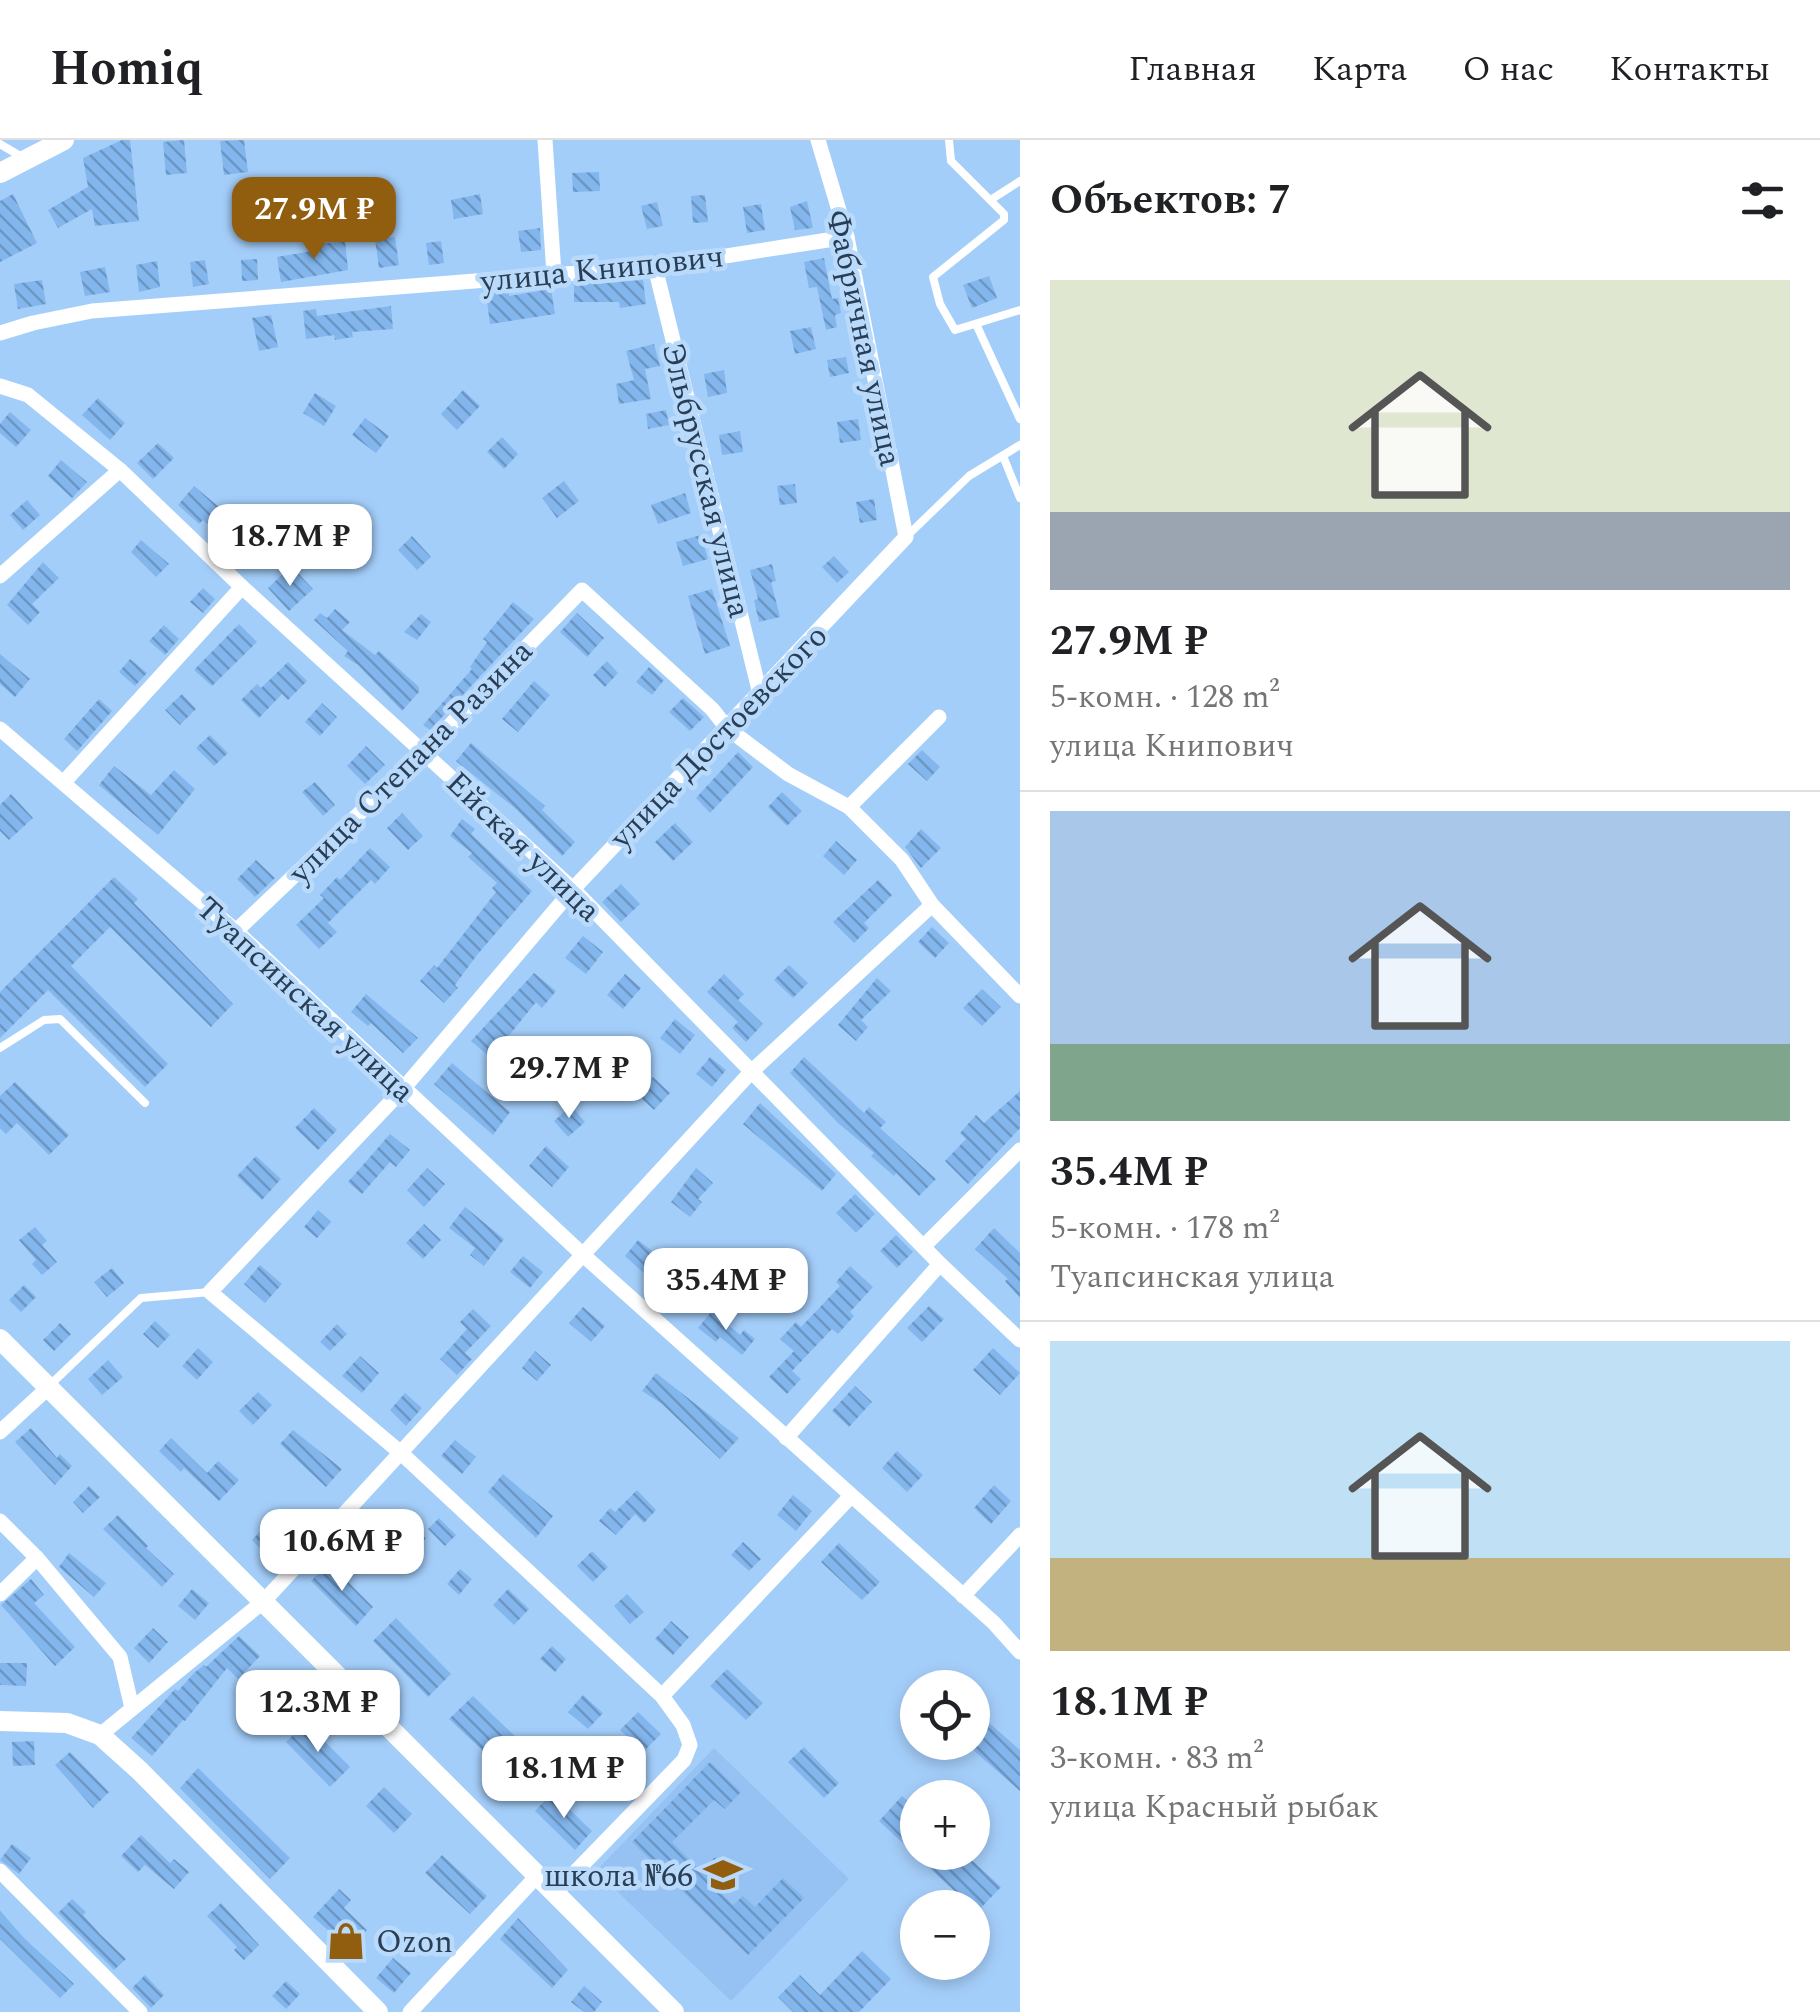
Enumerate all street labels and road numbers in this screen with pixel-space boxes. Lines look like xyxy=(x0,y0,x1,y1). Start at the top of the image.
street label: Фабричная улица xyxy=(812,206,915,471)
street label: улица Книпович xyxy=(477,232,726,307)
street label: Эльбрусская улица xyxy=(648,338,764,624)
street label: улица Достоевского xyxy=(598,613,840,861)
street label: улица Степана Разина xyxy=(277,628,545,896)
street label: Ейская улица xyxy=(434,760,612,934)
street label: Туапсинская улица xyxy=(184,885,426,1115)

